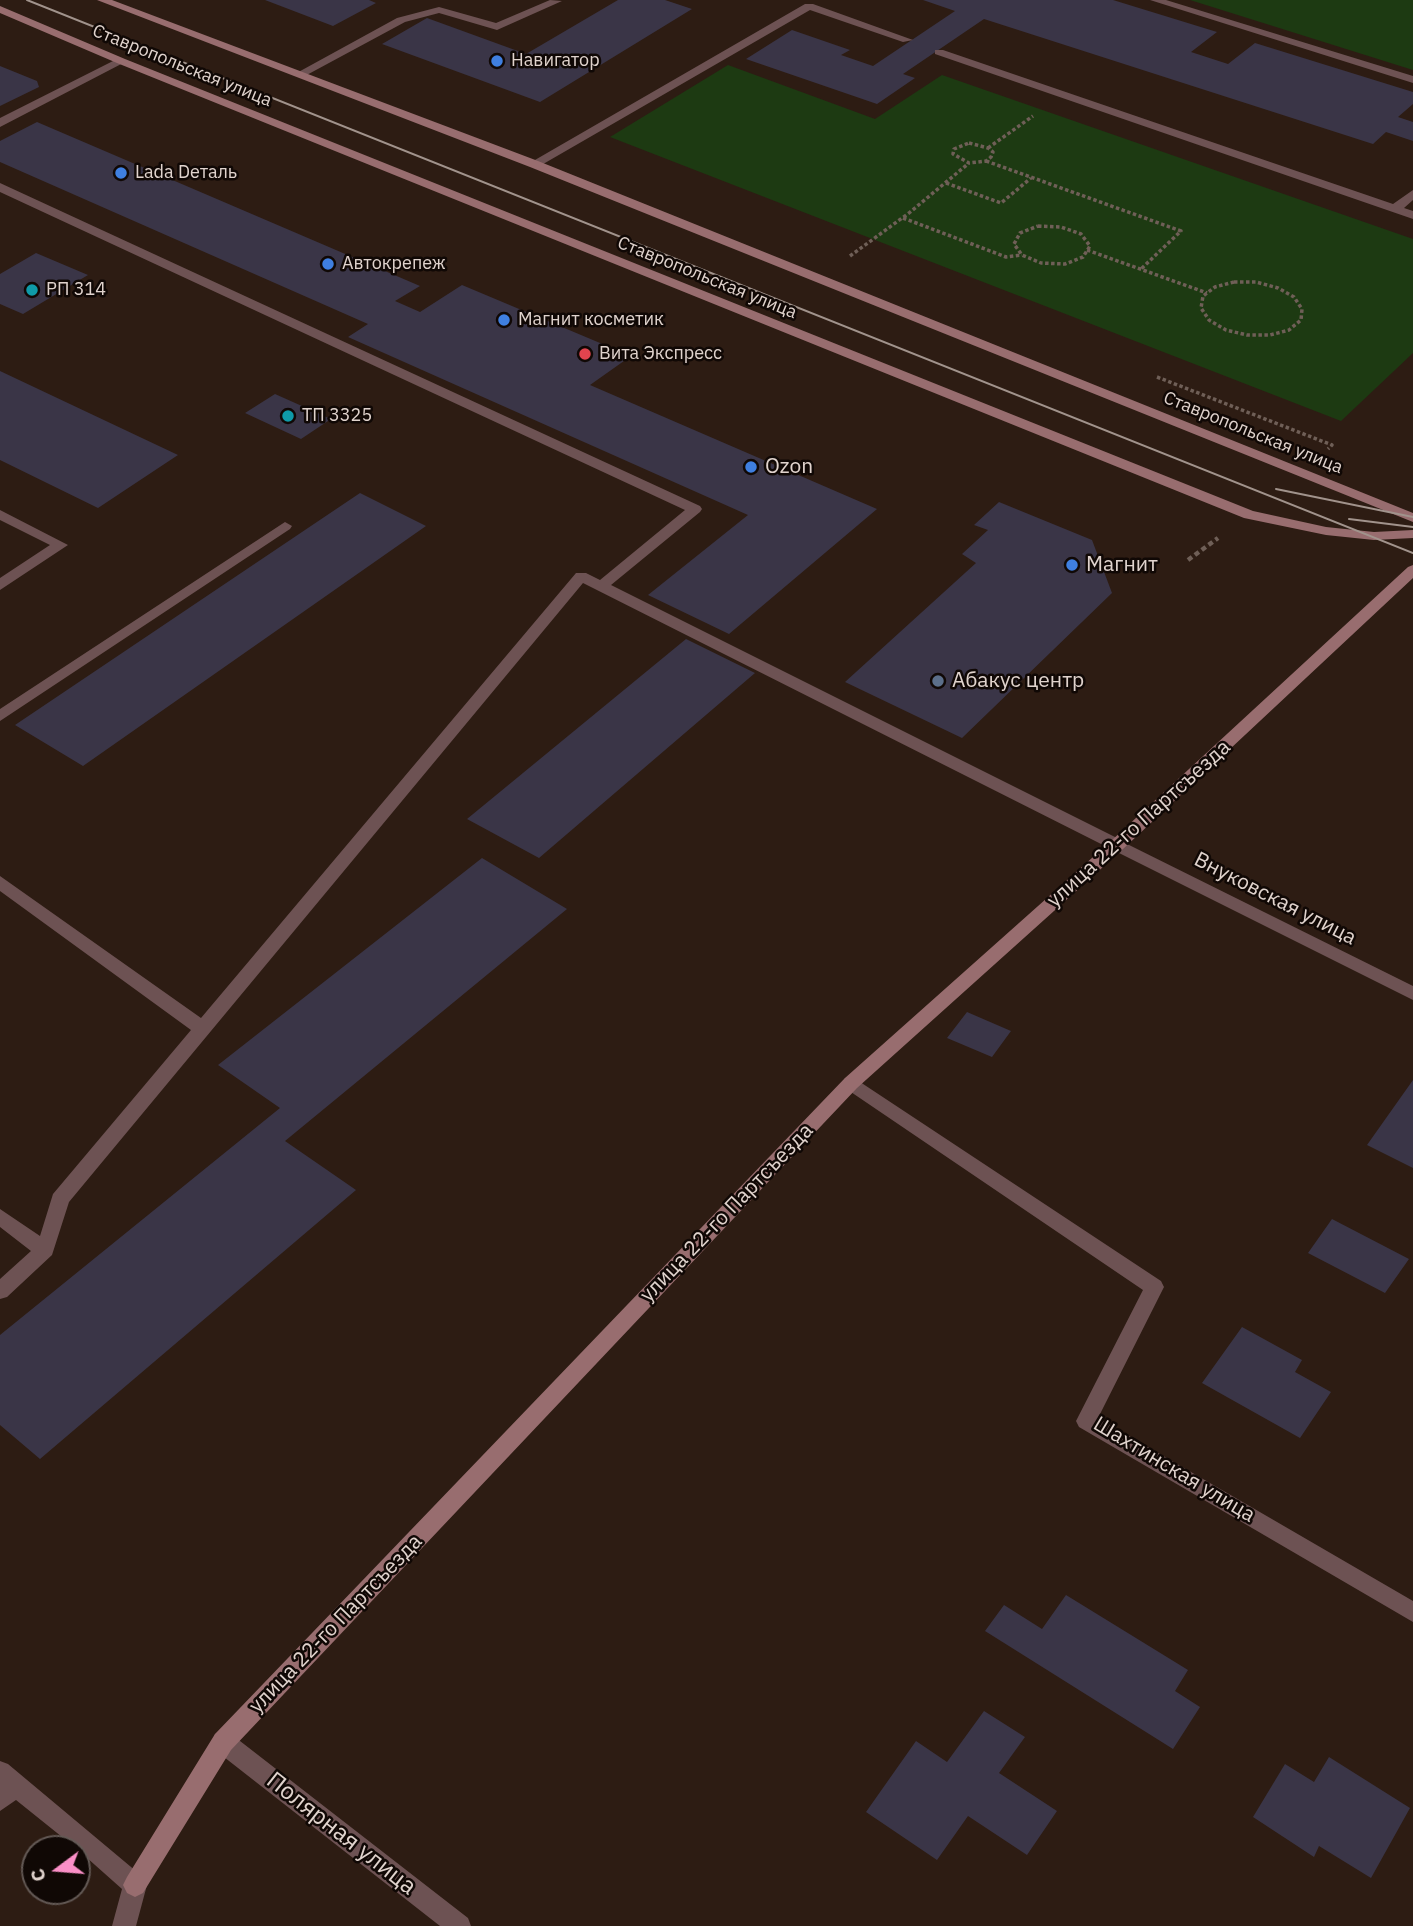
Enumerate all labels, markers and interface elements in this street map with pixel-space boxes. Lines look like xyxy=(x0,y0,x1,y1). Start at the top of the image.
street label: Ставропольская улица xyxy=(89,20,275,112)
place label: Навигатор xyxy=(511,50,600,72)
marker: Навигатор xyxy=(489,53,505,69)
place label: Lada Dеталь xyxy=(135,162,237,184)
marker: Lada Dеталь xyxy=(113,165,129,181)
street label: Ставропольская улица xyxy=(614,232,800,324)
place label: Автокрепеж xyxy=(342,253,446,275)
marker: Автокрепеж xyxy=(320,256,336,272)
place label: РП 314 xyxy=(46,279,106,301)
marker: РП 314 xyxy=(24,282,40,298)
place label: Магнит косметик xyxy=(518,309,664,331)
marker: Магнит косметик xyxy=(496,312,512,328)
place label: Вита Экспресс xyxy=(599,343,722,365)
marker: Вита Экспресс xyxy=(577,346,593,362)
street label: Ставропольская улица xyxy=(1160,387,1346,479)
place label: ТП 3325 xyxy=(302,405,372,427)
marker: ТП 3325 xyxy=(280,408,296,424)
place label: Ozon xyxy=(765,454,813,480)
marker: Ozon xyxy=(743,459,759,475)
place label: Магнит xyxy=(1086,552,1158,578)
marker: Магнит xyxy=(1064,557,1080,573)
place label: Абакус центр xyxy=(952,668,1084,694)
marker: Абакус центр xyxy=(930,673,946,689)
street label: улица 22-го Партсъезда xyxy=(1042,735,1236,913)
street label: Внуковская улица xyxy=(1190,847,1360,951)
street label: улица 22-го Партсъезда xyxy=(635,1119,819,1307)
street label: Шахтинская улица xyxy=(1089,1412,1259,1528)
street label: улица 22-го Партсъезда xyxy=(244,1530,428,1718)
street label: Полярная улица xyxy=(260,1767,422,1901)
north arrow xyxy=(21,1835,91,1905)
text: С xyxy=(24,1866,51,1884)

